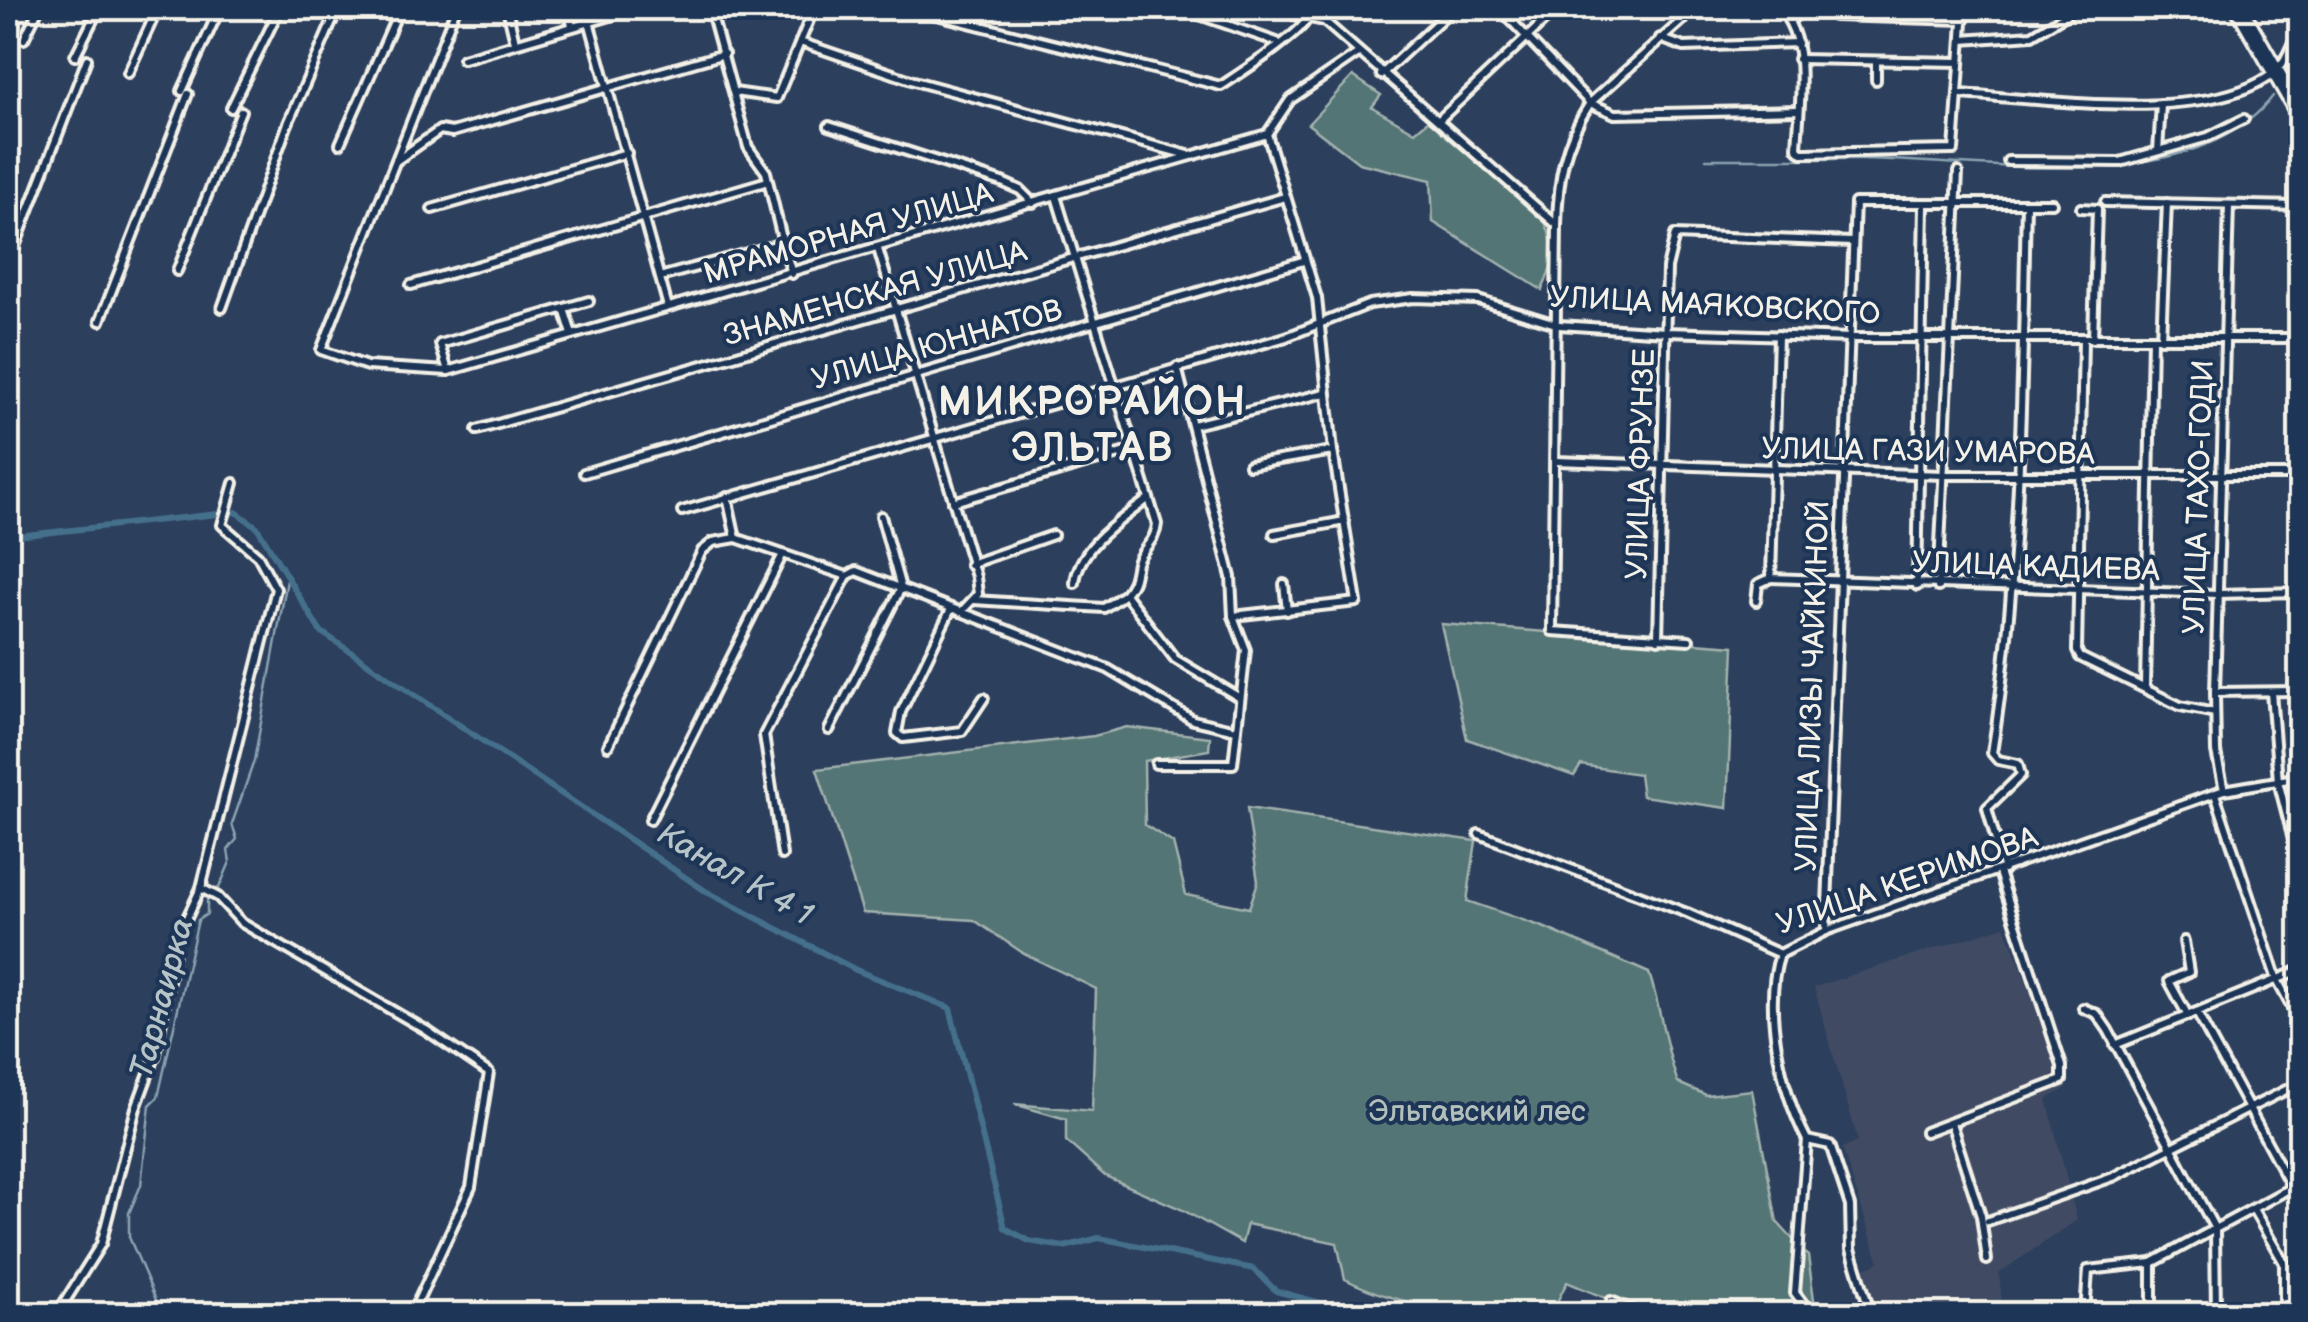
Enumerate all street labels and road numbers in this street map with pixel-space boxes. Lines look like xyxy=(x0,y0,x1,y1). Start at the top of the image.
street label: МРАМОРНАЯ УЛИЦА xyxy=(699,175,998,293)
street label: ЗНАМЕНСКАЯ УЛИЦА xyxy=(719,233,1032,355)
street label: УЛИЦА МАЯКОВСКОГО xyxy=(1549,279,1881,333)
street label: УЛИЦА ЮННАТОВ xyxy=(808,292,1067,398)
street label: УЛИЦА ФРУНЗЕ xyxy=(1619,348,1663,580)
street label: УЛИЦА ТАХО-ГОДИ xyxy=(2176,359,2222,635)
street label: УЛИЦА ГАЗИ УМАРОВА xyxy=(1761,431,2096,473)
street label: УЛИЦА ЛИЗЫ ЧАЙКИНОЙ xyxy=(1789,500,1837,872)
street label: УЛИЦА КАДИЕВА xyxy=(1911,545,2161,589)
street label: УЛИЦА КЕРИМОВА xyxy=(1772,819,2043,943)

